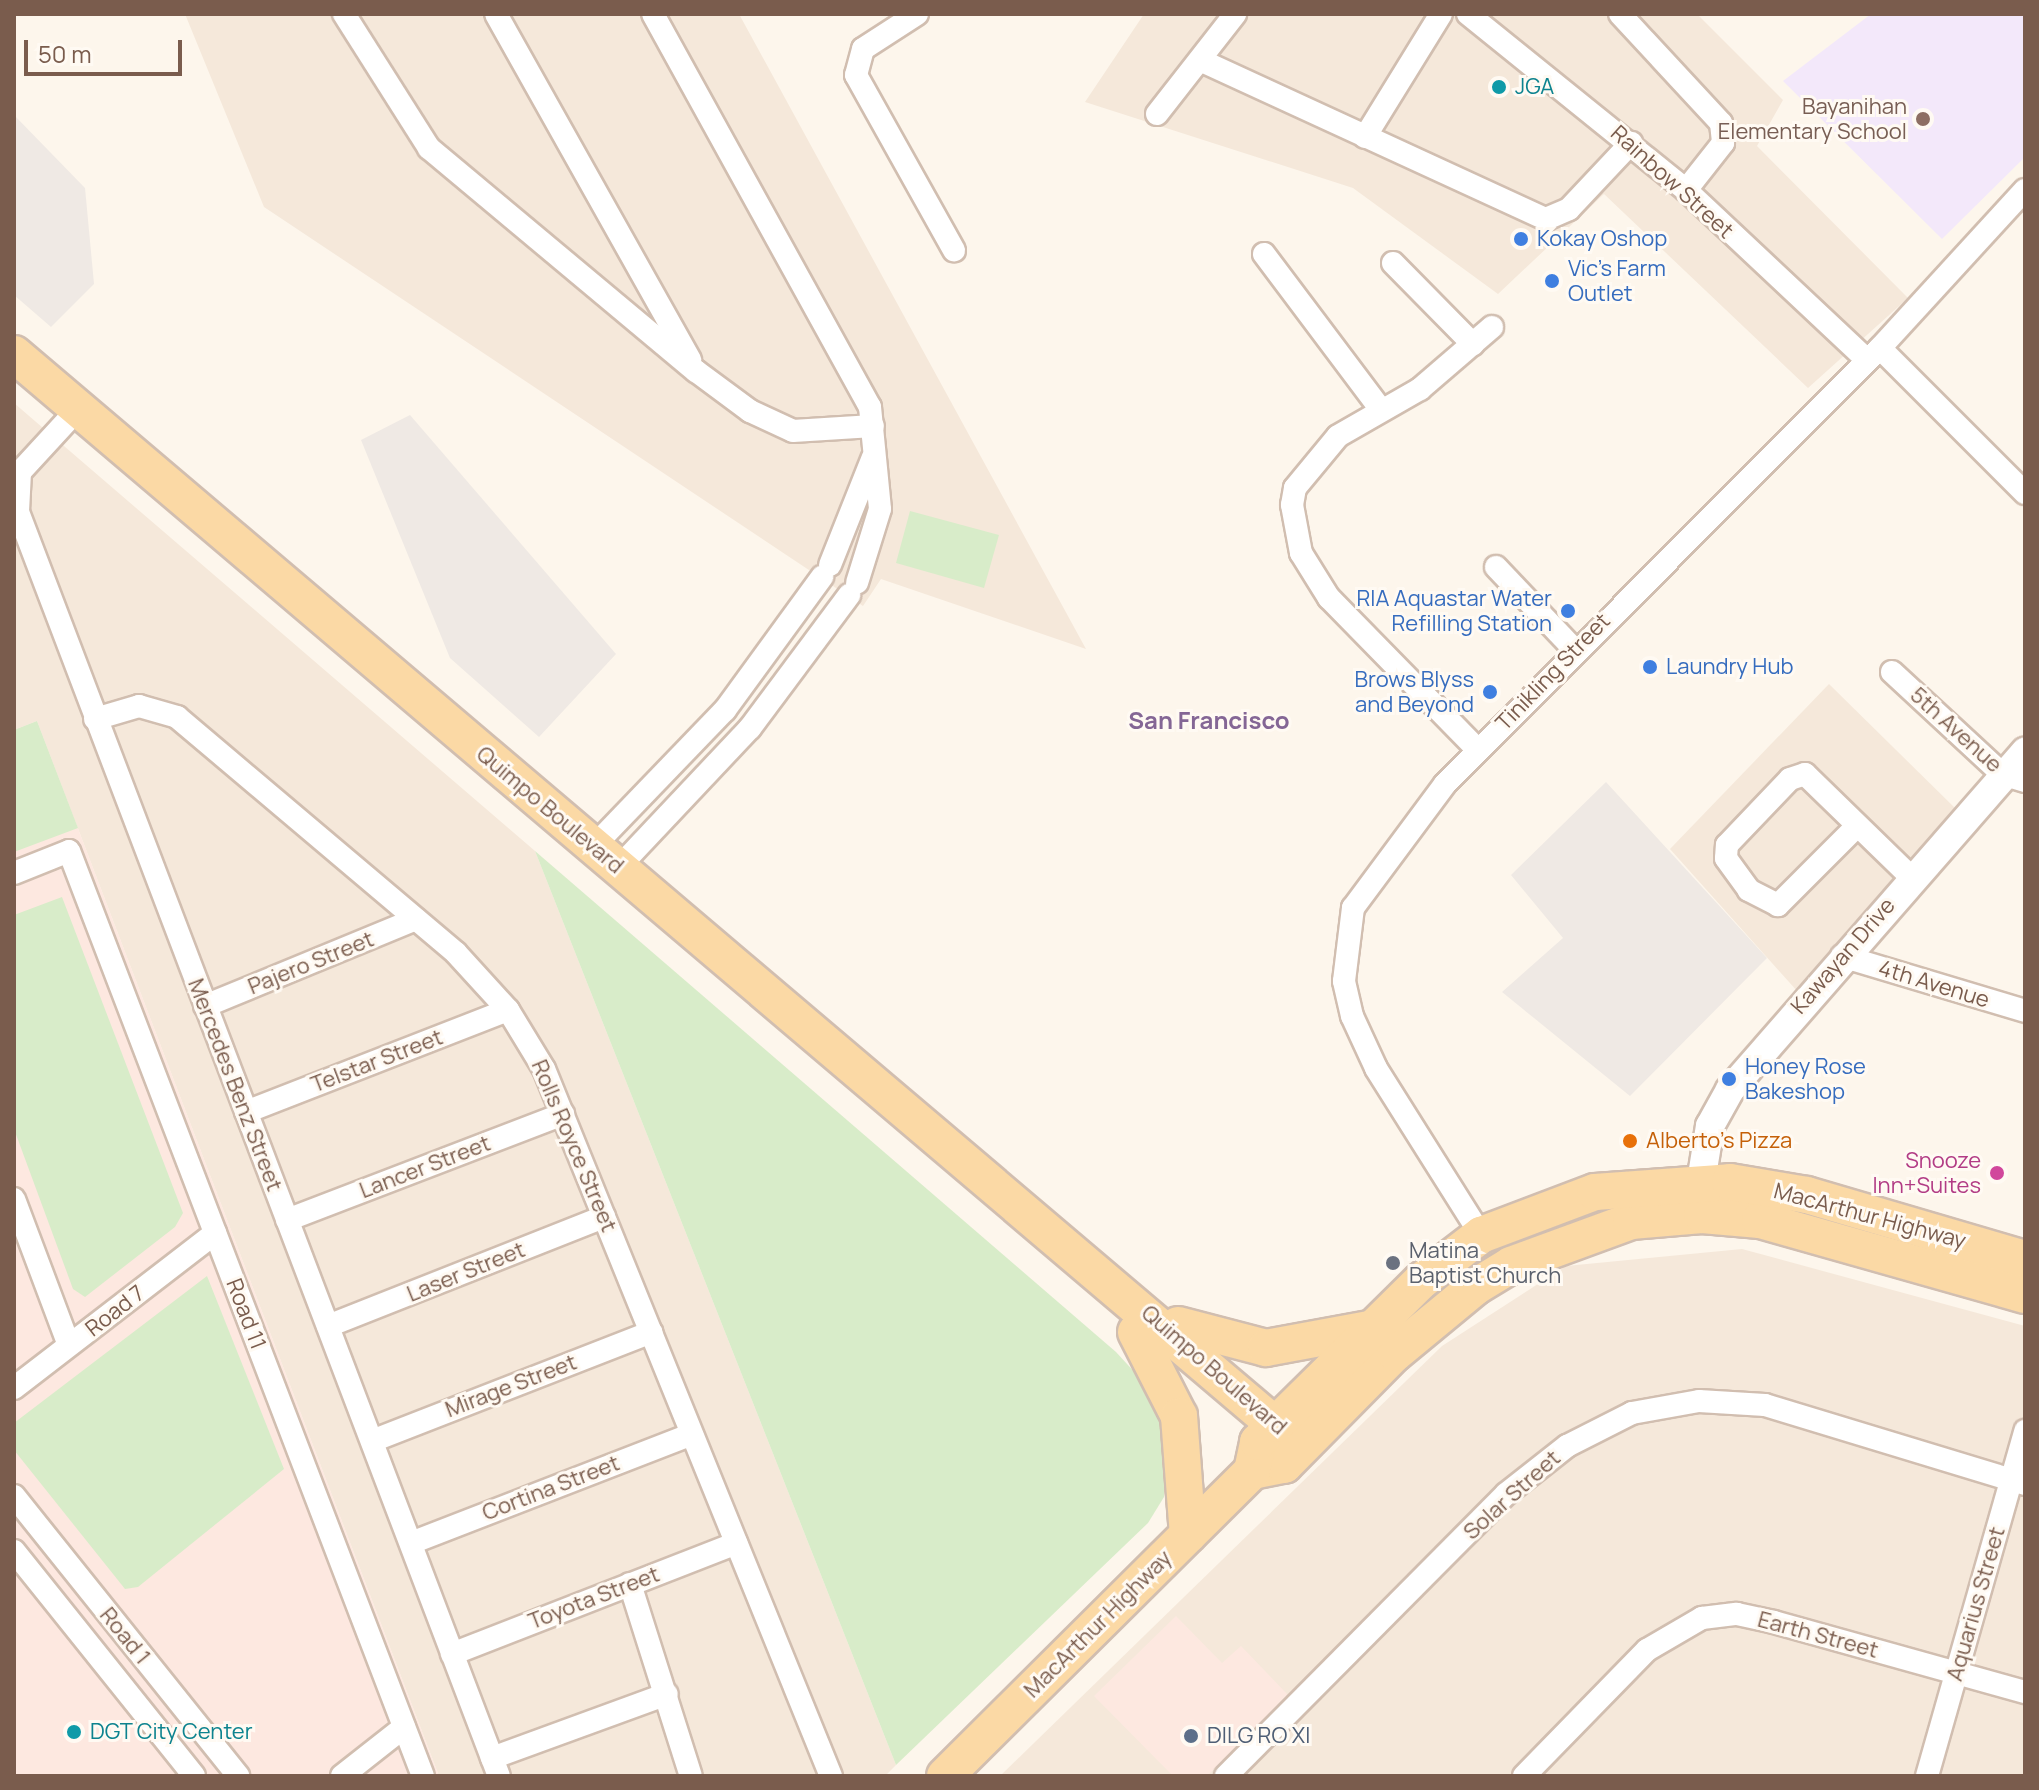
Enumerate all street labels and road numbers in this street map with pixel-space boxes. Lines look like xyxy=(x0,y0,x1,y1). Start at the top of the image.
street label: Rainbow Street xyxy=(1605,120,1739,244)
street label: Tinikling Street xyxy=(1490,608,1616,736)
street label: 5th Avenue xyxy=(1905,682,2007,778)
street label: Quimpo Boulevard xyxy=(471,741,629,879)
street label: Kawayan Drive xyxy=(1786,893,1900,1019)
street label: Pajero Street xyxy=(244,926,378,1000)
street label: 4th Avenue xyxy=(1875,955,1993,1013)
street label: Mercedes Benz Street xyxy=(182,975,288,1195)
street label: Telstar Street xyxy=(307,1024,447,1098)
street label: Rolls Royce Street xyxy=(526,1056,622,1236)
street label: Lancer Street xyxy=(356,1130,494,1204)
street label: MacArthur Highway xyxy=(1771,1178,1969,1254)
street label: Laser Street xyxy=(403,1236,529,1308)
street label: Road 11 xyxy=(220,1275,272,1353)
street label: Road 7 xyxy=(80,1280,150,1342)
street label: Quimpo Boulevard xyxy=(1136,1300,1292,1440)
street label: Mirage Street xyxy=(442,1349,580,1423)
street label: Solar Street xyxy=(1458,1445,1566,1545)
street label: Cortina Street xyxy=(479,1450,623,1526)
street label: Aquarius Street xyxy=(1941,1524,2011,1684)
street label: MacArthur Highway xyxy=(1019,1545,1177,1703)
street label: Toyota Street xyxy=(525,1561,663,1635)
street label: Road 1 xyxy=(94,1602,156,1670)
street label: Earth Street xyxy=(1755,1606,1881,1664)

